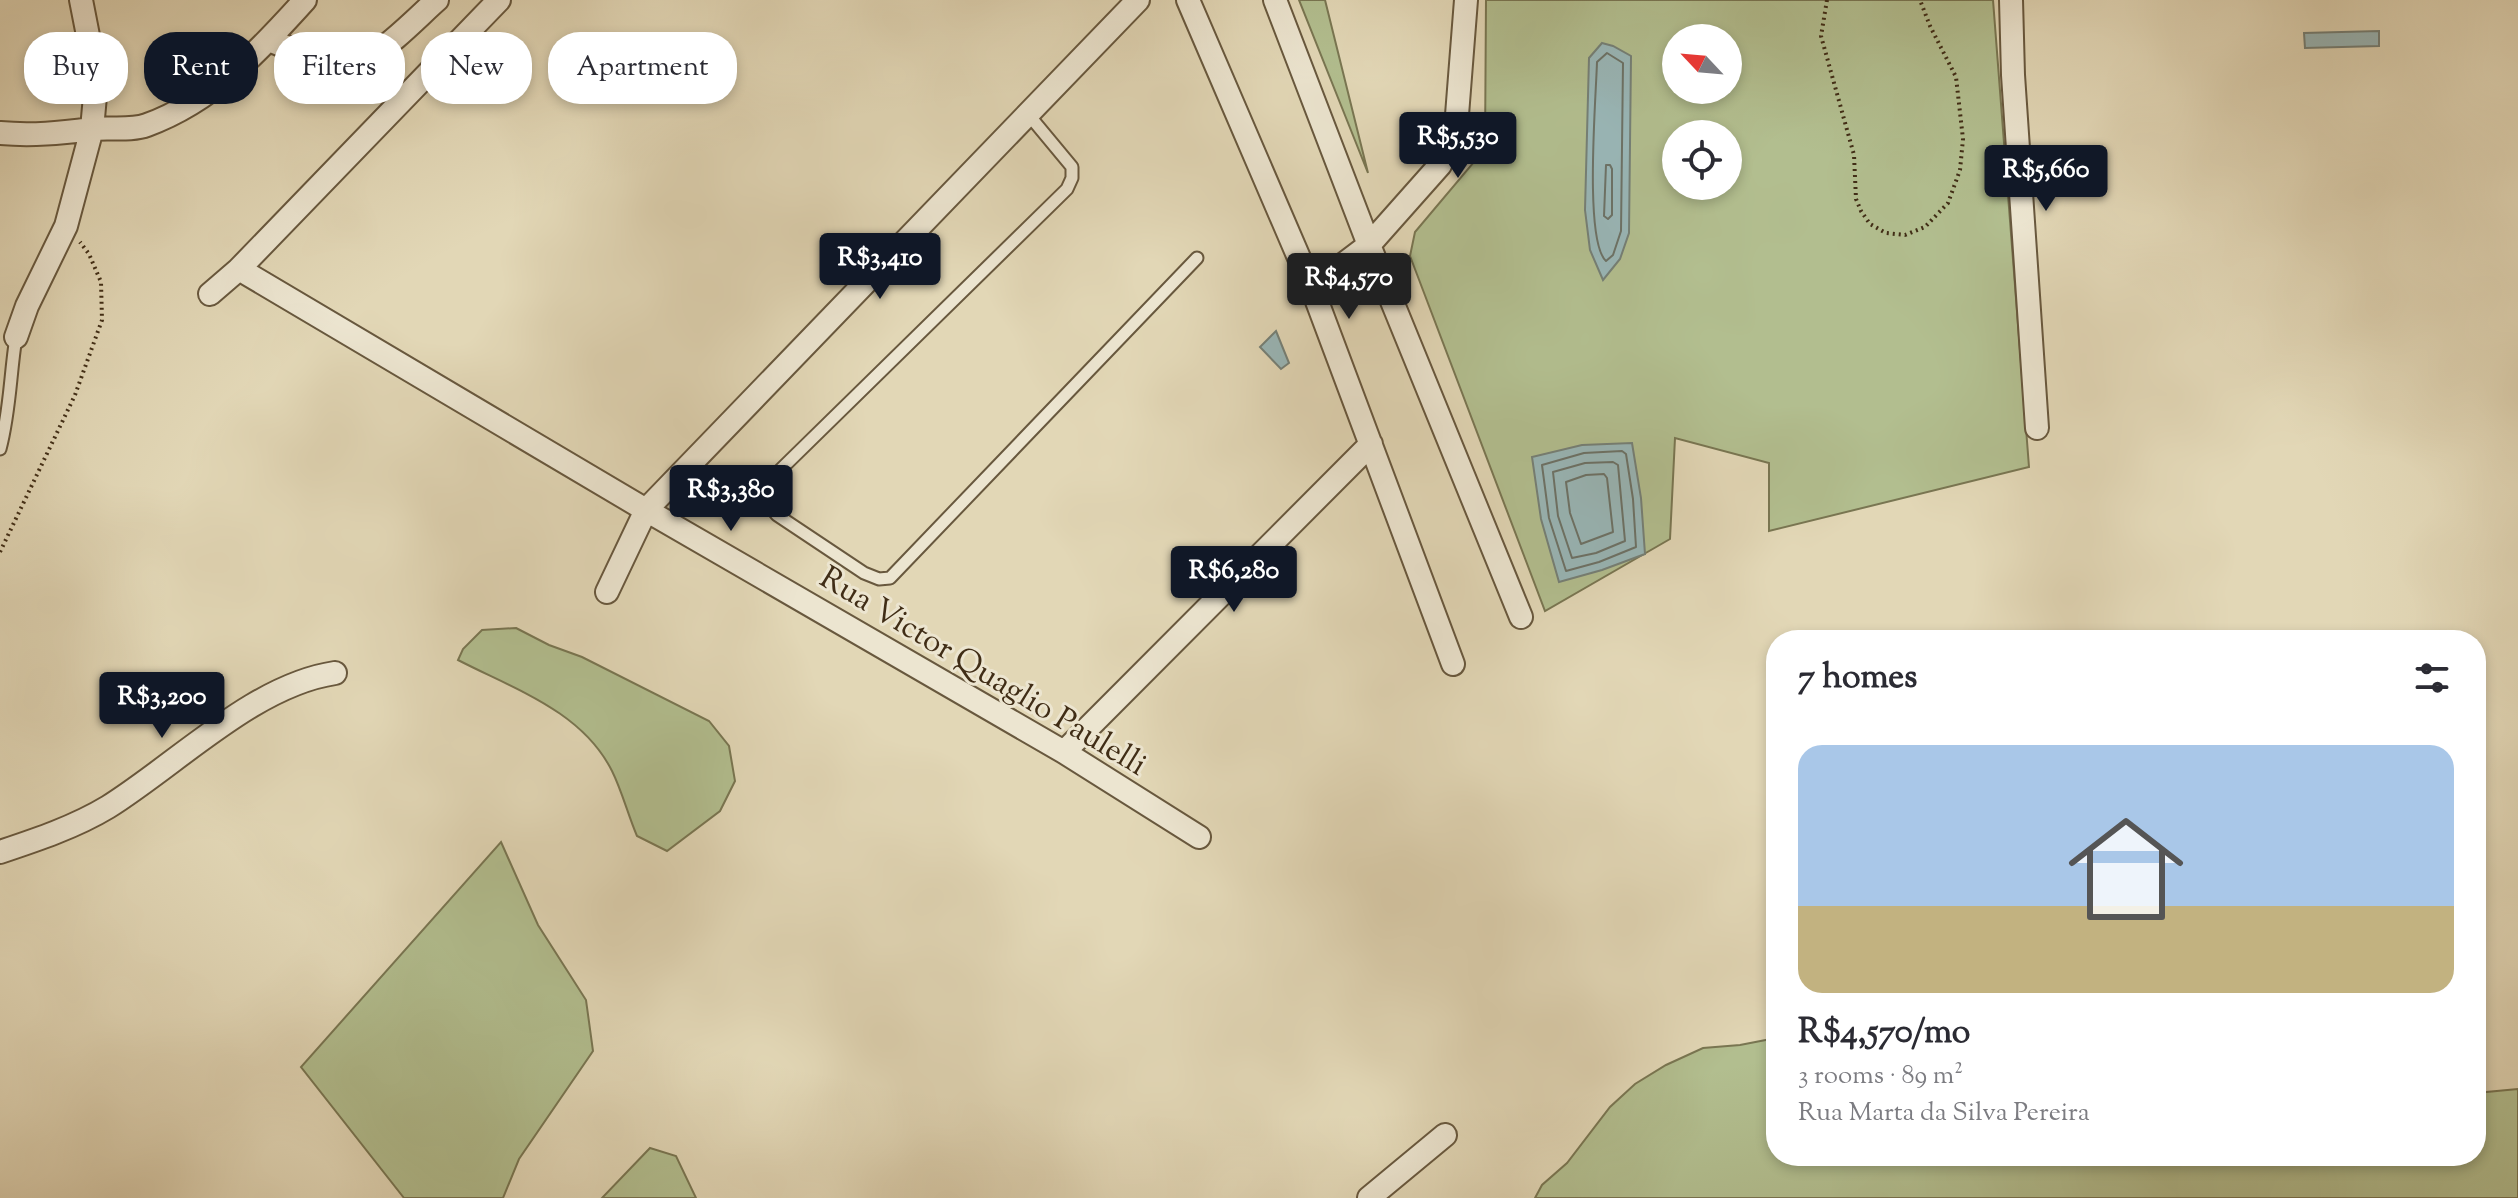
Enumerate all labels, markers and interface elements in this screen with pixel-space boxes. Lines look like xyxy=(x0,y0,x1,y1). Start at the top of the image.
north arrow xyxy=(1662,24,1742,104)
map controls xyxy=(1662,24,1742,200)
chip: Buy xyxy=(24,32,128,104)
chip: Rent xyxy=(144,32,258,104)
chip: Filters xyxy=(274,32,405,104)
chip: New xyxy=(421,32,532,104)
chip: Apartment xyxy=(548,32,737,104)
pin: R$5,530 xyxy=(1384,112,1532,180)
text: R$5,530 xyxy=(1417,119,1499,156)
button: locate xyxy=(1662,120,1742,200)
pin: R$5,660 xyxy=(1972,145,2120,213)
text: R$5,660 xyxy=(2003,152,2090,189)
pin: R$3,410 xyxy=(806,233,954,301)
text: R$3,410 xyxy=(838,240,922,277)
pin: R$4,570 xyxy=(1275,253,1423,321)
text: R$4,570 xyxy=(1305,260,1393,297)
pin: R$3,380 xyxy=(657,465,805,533)
text: R$3,380 xyxy=(688,472,774,509)
pin: R$6,280 xyxy=(1160,546,1308,614)
text: R$6,280 xyxy=(1189,553,1279,590)
street label: Rua Victor Quaglio Paulelli xyxy=(810,556,1155,789)
text: 7 homes xyxy=(1798,654,1917,703)
icon: filters xyxy=(2410,656,2454,700)
pin: R$3,200 xyxy=(88,672,236,740)
text: R$3,200 xyxy=(117,679,207,716)
icon: home xyxy=(2054,797,2198,941)
text: R$4,570/mo xyxy=(1798,1009,1970,1058)
text: 3 rooms · 89 m² xyxy=(1798,1058,1963,1095)
text: Rua Marta da Silva Pereira xyxy=(1798,1095,2090,1132)

